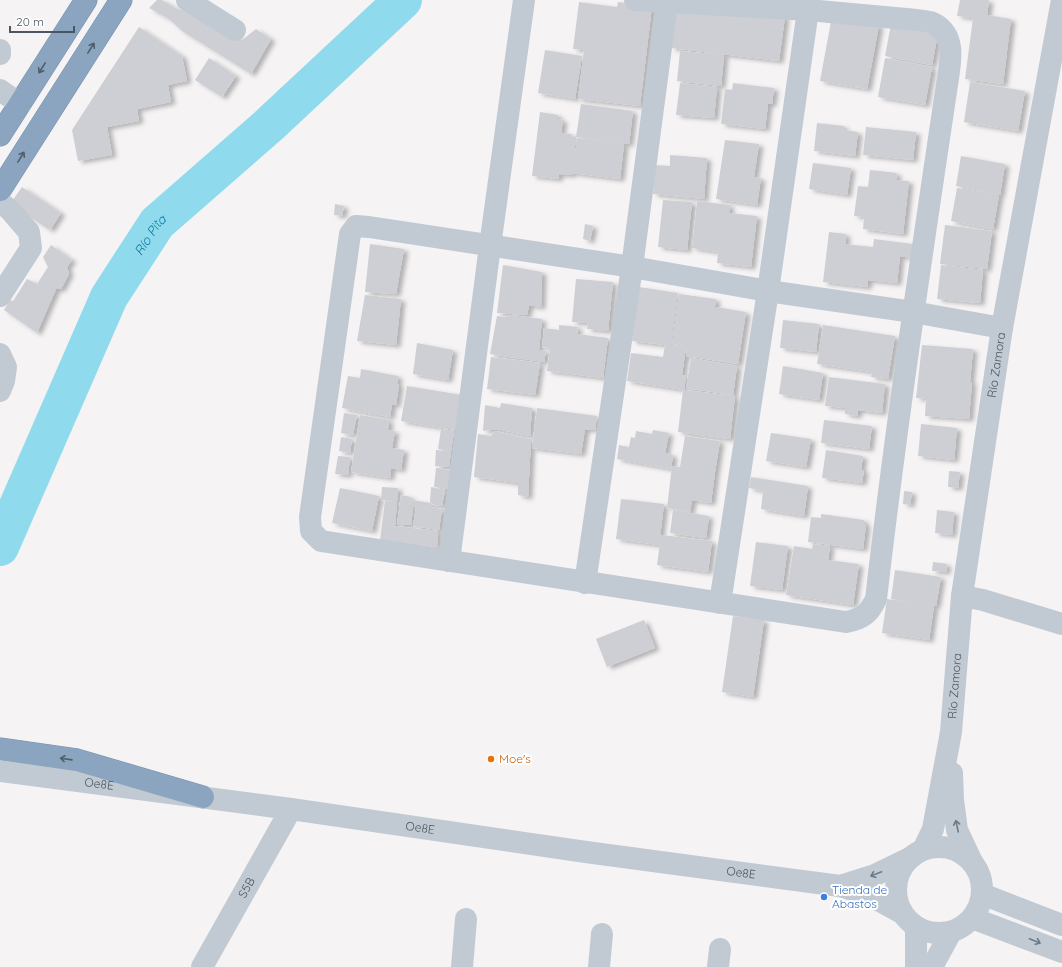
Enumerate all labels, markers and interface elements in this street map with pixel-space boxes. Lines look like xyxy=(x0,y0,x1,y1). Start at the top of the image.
scale bar xyxy=(10,8,74,34)
text: 20 m xyxy=(16,14,44,29)
one-way arrow xyxy=(87,43,95,54)
one-way arrow xyxy=(38,62,46,74)
one-way arrow xyxy=(17,152,25,163)
water label: Río Pita xyxy=(130,210,170,258)
street label: Río Zamora xyxy=(984,331,1008,399)
street label: Río Zamora xyxy=(944,652,964,720)
place label: Moe's xyxy=(499,751,531,766)
marker: Moe's xyxy=(486,754,496,764)
one-way arrow xyxy=(60,755,73,763)
street label: Oe8E xyxy=(84,774,115,793)
street label: Oe8E xyxy=(405,818,436,837)
one-way arrow xyxy=(952,820,960,833)
street label: Oe8E xyxy=(726,863,757,882)
one-way arrow xyxy=(871,871,883,878)
street label: S5B xyxy=(235,874,258,900)
place label: Tienda de Abastos xyxy=(832,882,888,911)
marker: Tienda de Abastos xyxy=(819,892,829,902)
one-way arrow xyxy=(1028,938,1040,946)

